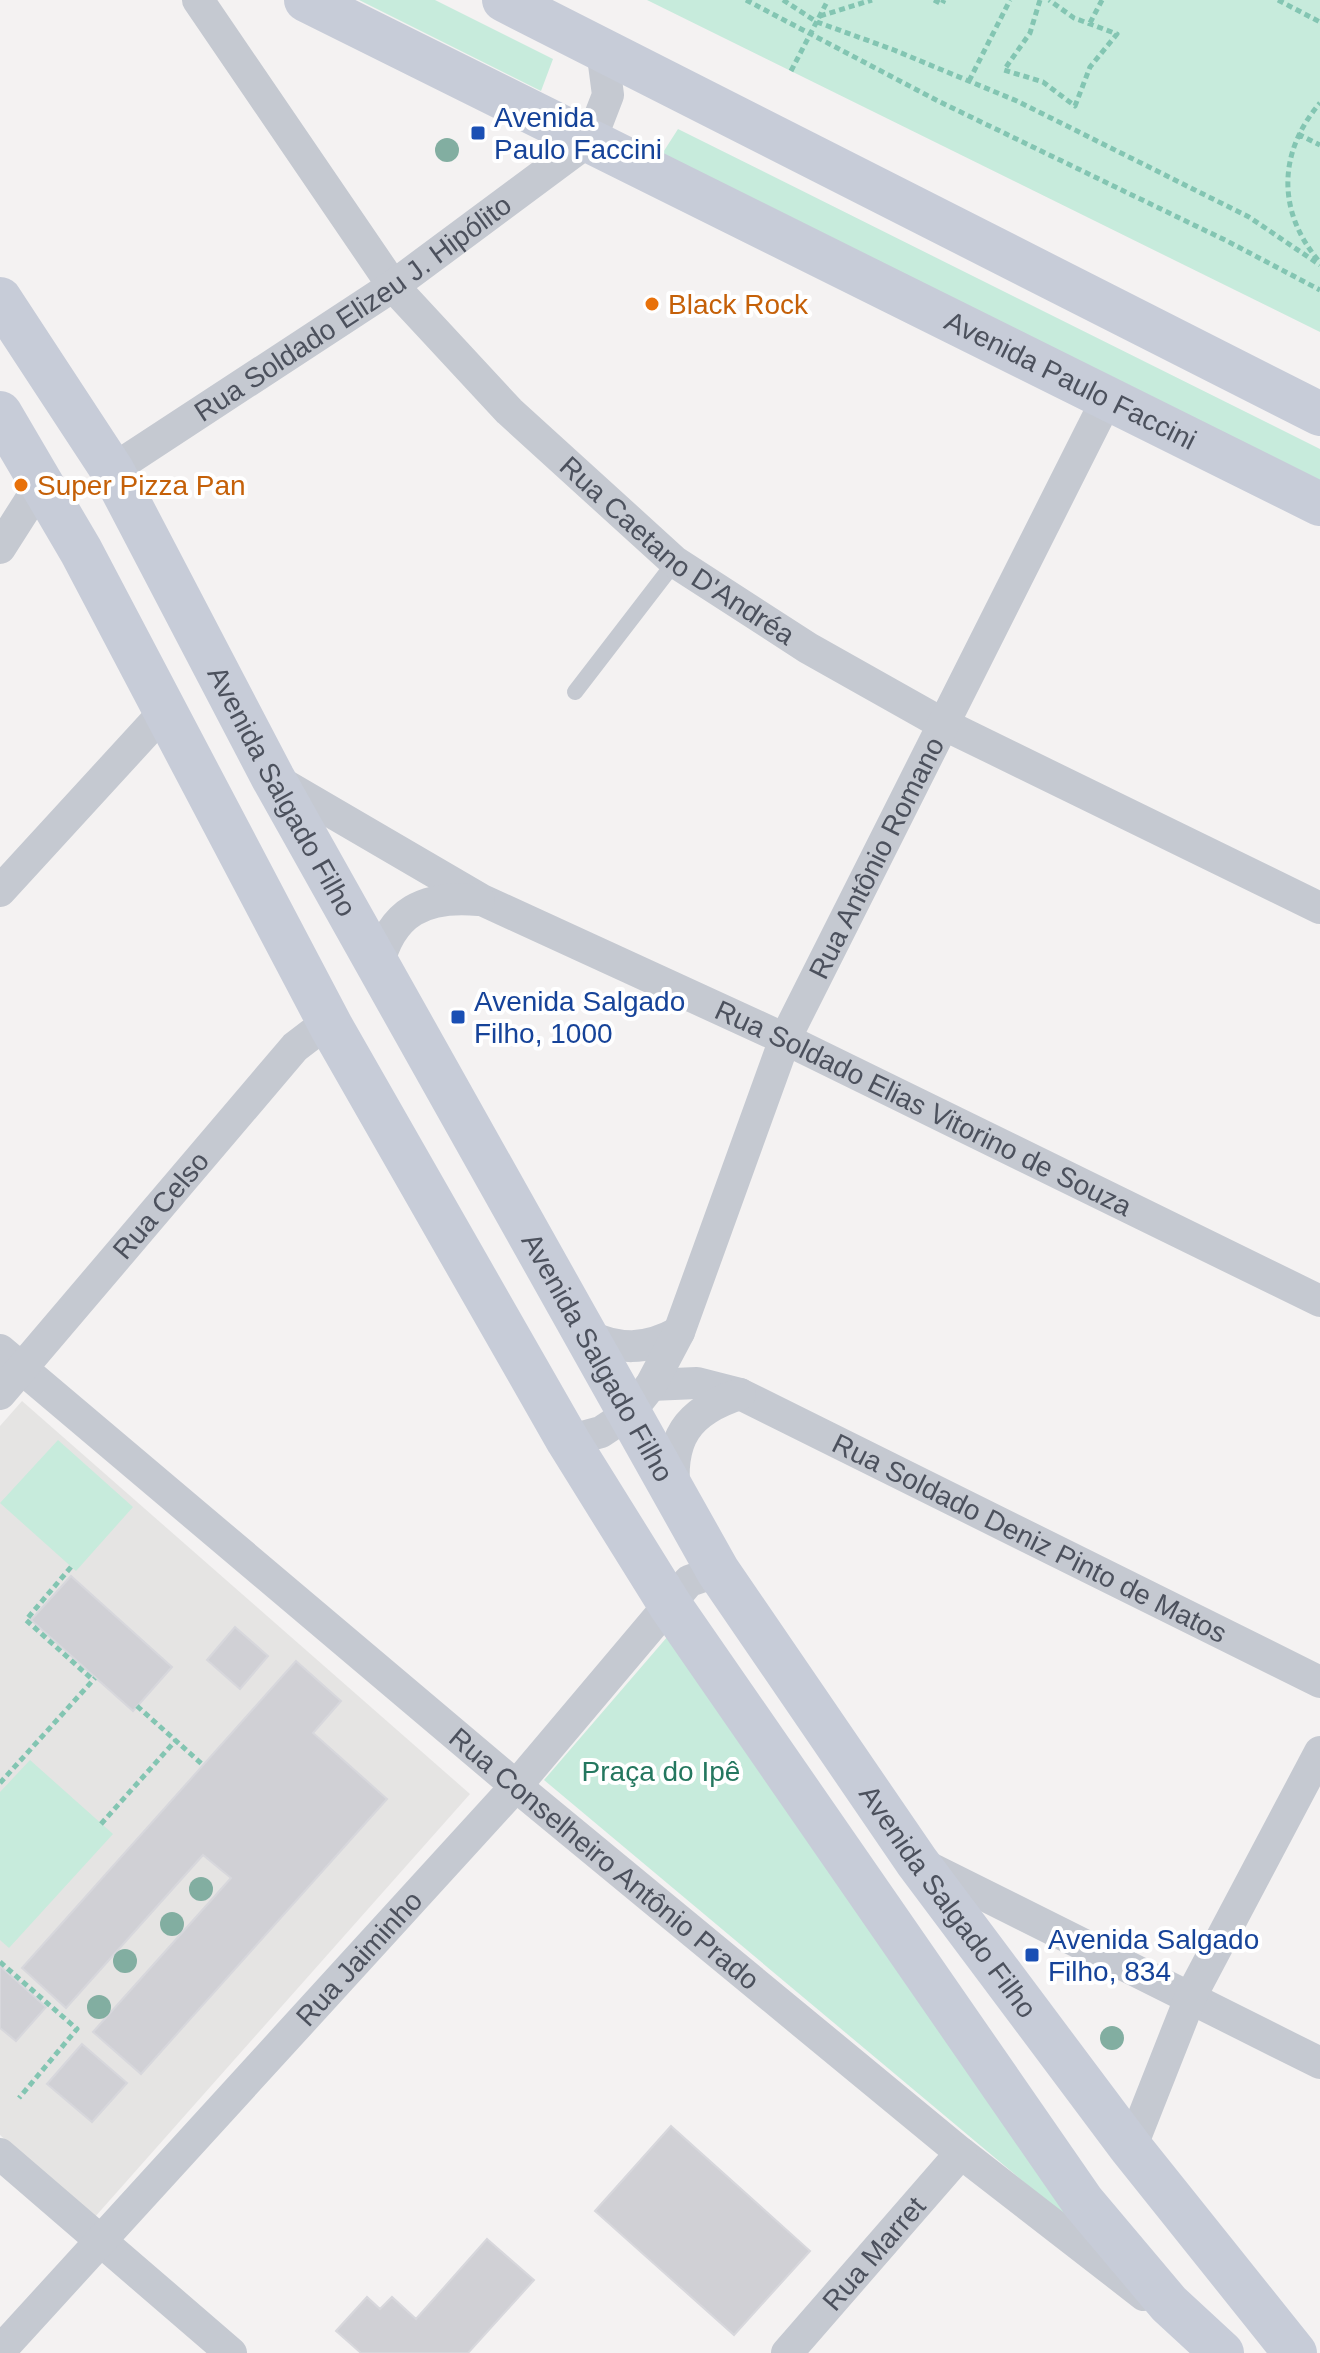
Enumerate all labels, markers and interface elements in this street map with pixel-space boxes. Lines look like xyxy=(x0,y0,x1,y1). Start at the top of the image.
place label: Avenida Paulo Faccini xyxy=(494,102,662,165)
marker: Avenida Paulo Faccini xyxy=(469,124,487,142)
street label: Rua Soldado Elizeu J. Hipólito xyxy=(189,189,517,428)
place label: Black Rock xyxy=(668,289,809,320)
marker: Black Rock xyxy=(643,295,661,313)
street label: Avenida Paulo Faccini xyxy=(940,305,1201,456)
street label: Rua Caetano D'Andréa xyxy=(554,450,800,651)
place label: Super Pizza Pan xyxy=(37,470,246,501)
marker: Super Pizza Pan xyxy=(12,476,30,494)
street label: Avenida Salgado Filho xyxy=(201,661,362,922)
street label: Rua Antônio Romano xyxy=(803,732,950,984)
place label: Avenida Salgado Filho, 1000 xyxy=(474,986,685,1049)
street label: Rua Soldado Elias Vitorino de Souza xyxy=(710,994,1137,1222)
marker: Avenida Salgado Filho, 1000 xyxy=(449,1008,467,1026)
street label: Rua Celso xyxy=(107,1146,215,1265)
street label: Avenida Salgado Filho xyxy=(516,1228,680,1487)
street label: Rua Soldado Deniz Pinto de Matos xyxy=(827,1428,1232,1649)
street label: Rua Conselheiro Antônio Prado xyxy=(443,1722,765,1996)
park label: Praça do Ipê xyxy=(582,1756,740,1787)
street label: Avenida Salgado Filho xyxy=(853,1779,1043,2024)
street label: Rua Jaiminho xyxy=(290,1885,428,2032)
place label: Avenida Salgado Filho, 834 xyxy=(1048,1924,1259,1987)
marker: Avenida Salgado Filho, 834 xyxy=(1023,1946,1041,1964)
street label: Rua Marret xyxy=(816,2191,932,2317)

